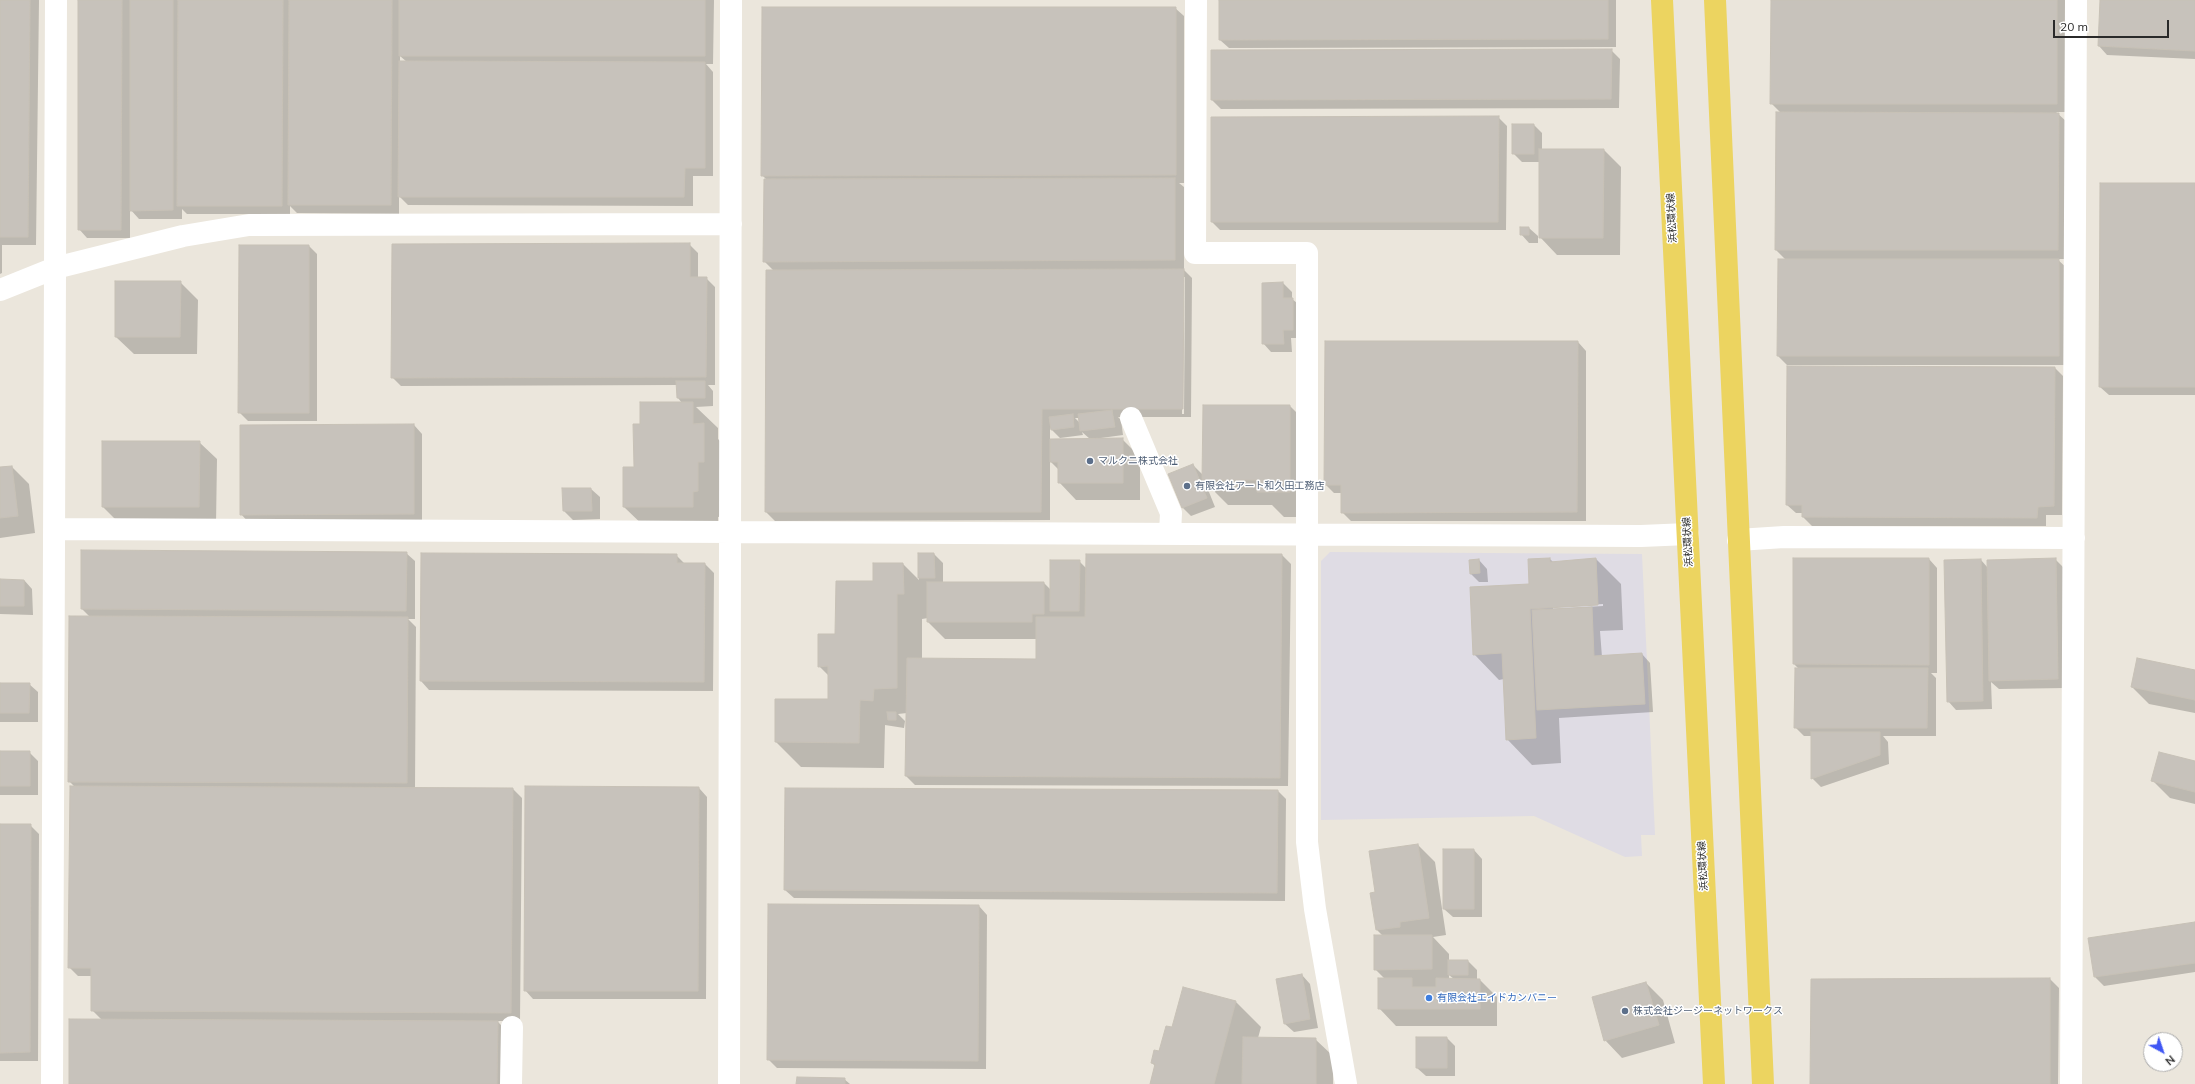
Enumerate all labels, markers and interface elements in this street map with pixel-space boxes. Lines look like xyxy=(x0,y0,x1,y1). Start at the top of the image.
scale bar xyxy=(2055,12,2171,38)
text: 20 m xyxy=(2060,19,2088,34)
street label: 浜松環状線 xyxy=(1665,193,1679,243)
place label: マルクニ株式会社 xyxy=(1098,455,1178,467)
marker: マルクニ株式会社 xyxy=(1085,456,1095,466)
place label: 有限会社アート和久田工務店 xyxy=(1195,480,1324,492)
marker: 有限会社アート和久田工務店 xyxy=(1182,481,1192,491)
street label: 浜松環状線 xyxy=(1681,517,1695,567)
street label: 浜松環状線 xyxy=(1696,841,1710,891)
place label: 有限会社エイドカンパニー xyxy=(1437,992,1557,1004)
marker: 有限会社エイドカンパニー xyxy=(1424,993,1434,1003)
place label: 株式会社ジージーネットワークス xyxy=(1633,1005,1783,1017)
marker: 株式会社ジージーネットワークス xyxy=(1620,1006,1630,1016)
north arrow xyxy=(2143,1032,2183,1072)
text: N xyxy=(2162,1052,2178,1068)

